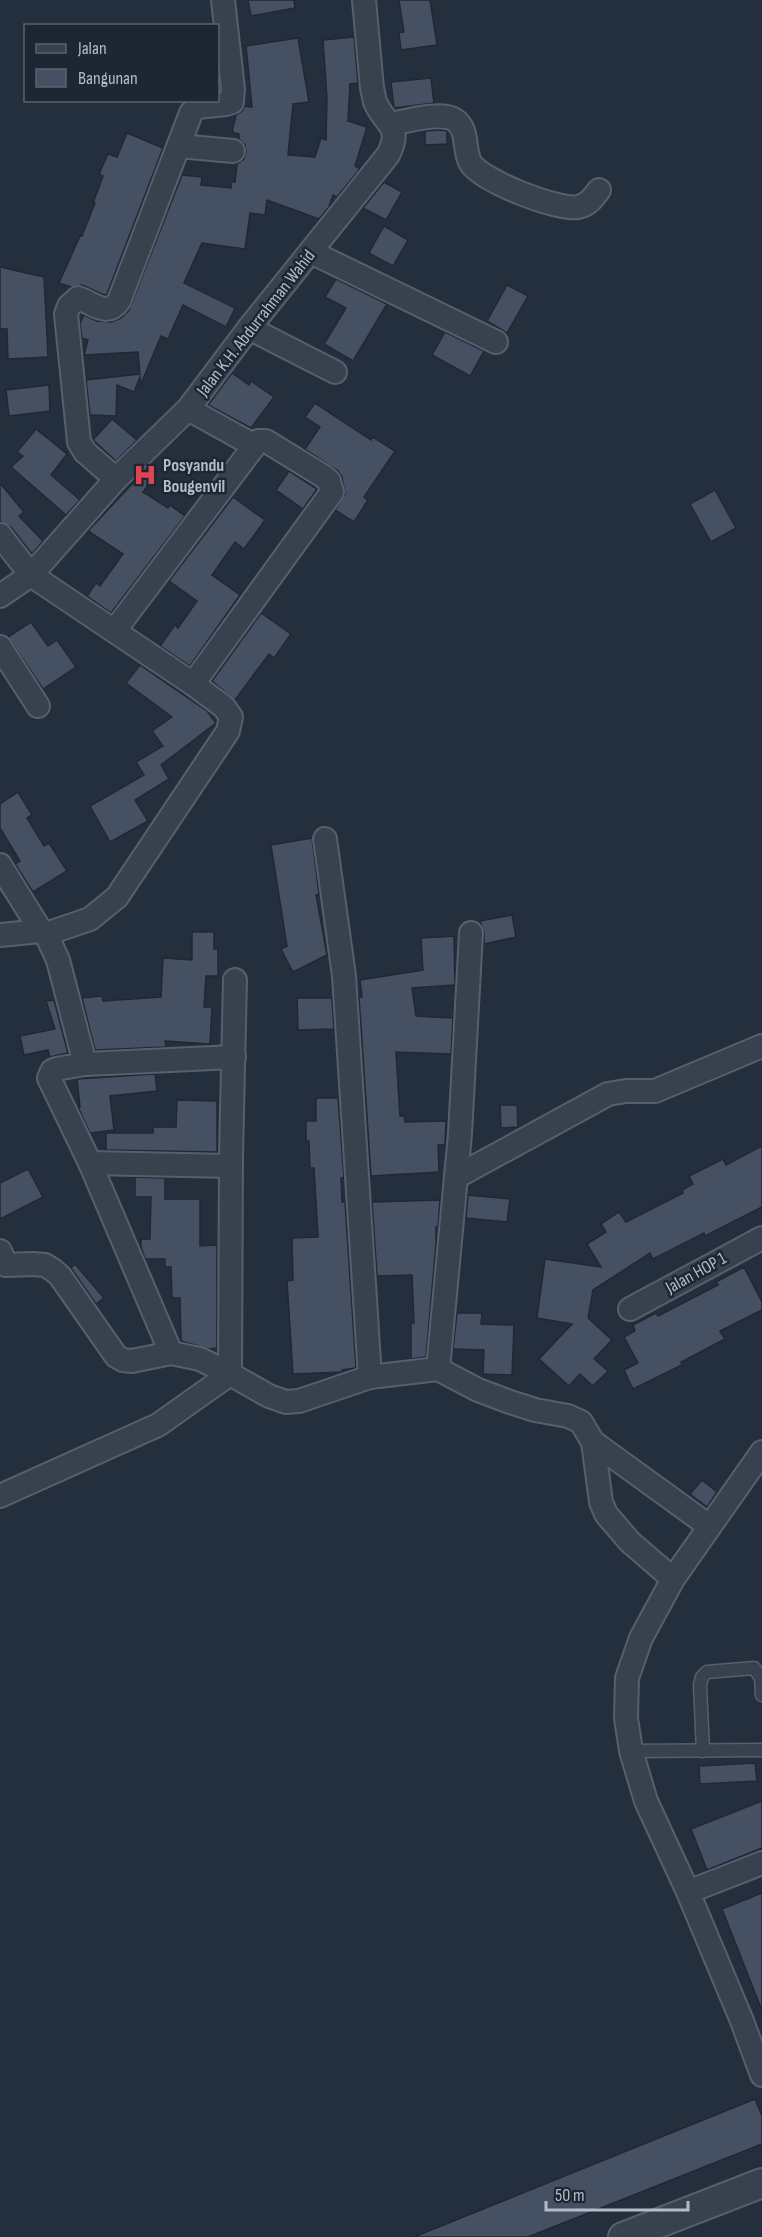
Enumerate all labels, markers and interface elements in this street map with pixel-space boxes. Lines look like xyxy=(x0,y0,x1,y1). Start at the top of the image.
legend xyxy=(24,24,219,102)
text: Jalan xyxy=(77,38,107,59)
text: Bangunan xyxy=(78,68,138,89)
street label: Jalan K.H. Abdurrahman Wahid xyxy=(192,246,320,401)
place label: Posyandu Bougenvil xyxy=(163,455,225,497)
hospital icon: Posyandu Bougenvil xyxy=(132,462,158,488)
street label: Jalan HOP 1 xyxy=(661,1247,731,1299)
scale bar xyxy=(546,2174,688,2212)
text: 50 m xyxy=(555,2185,585,2206)

